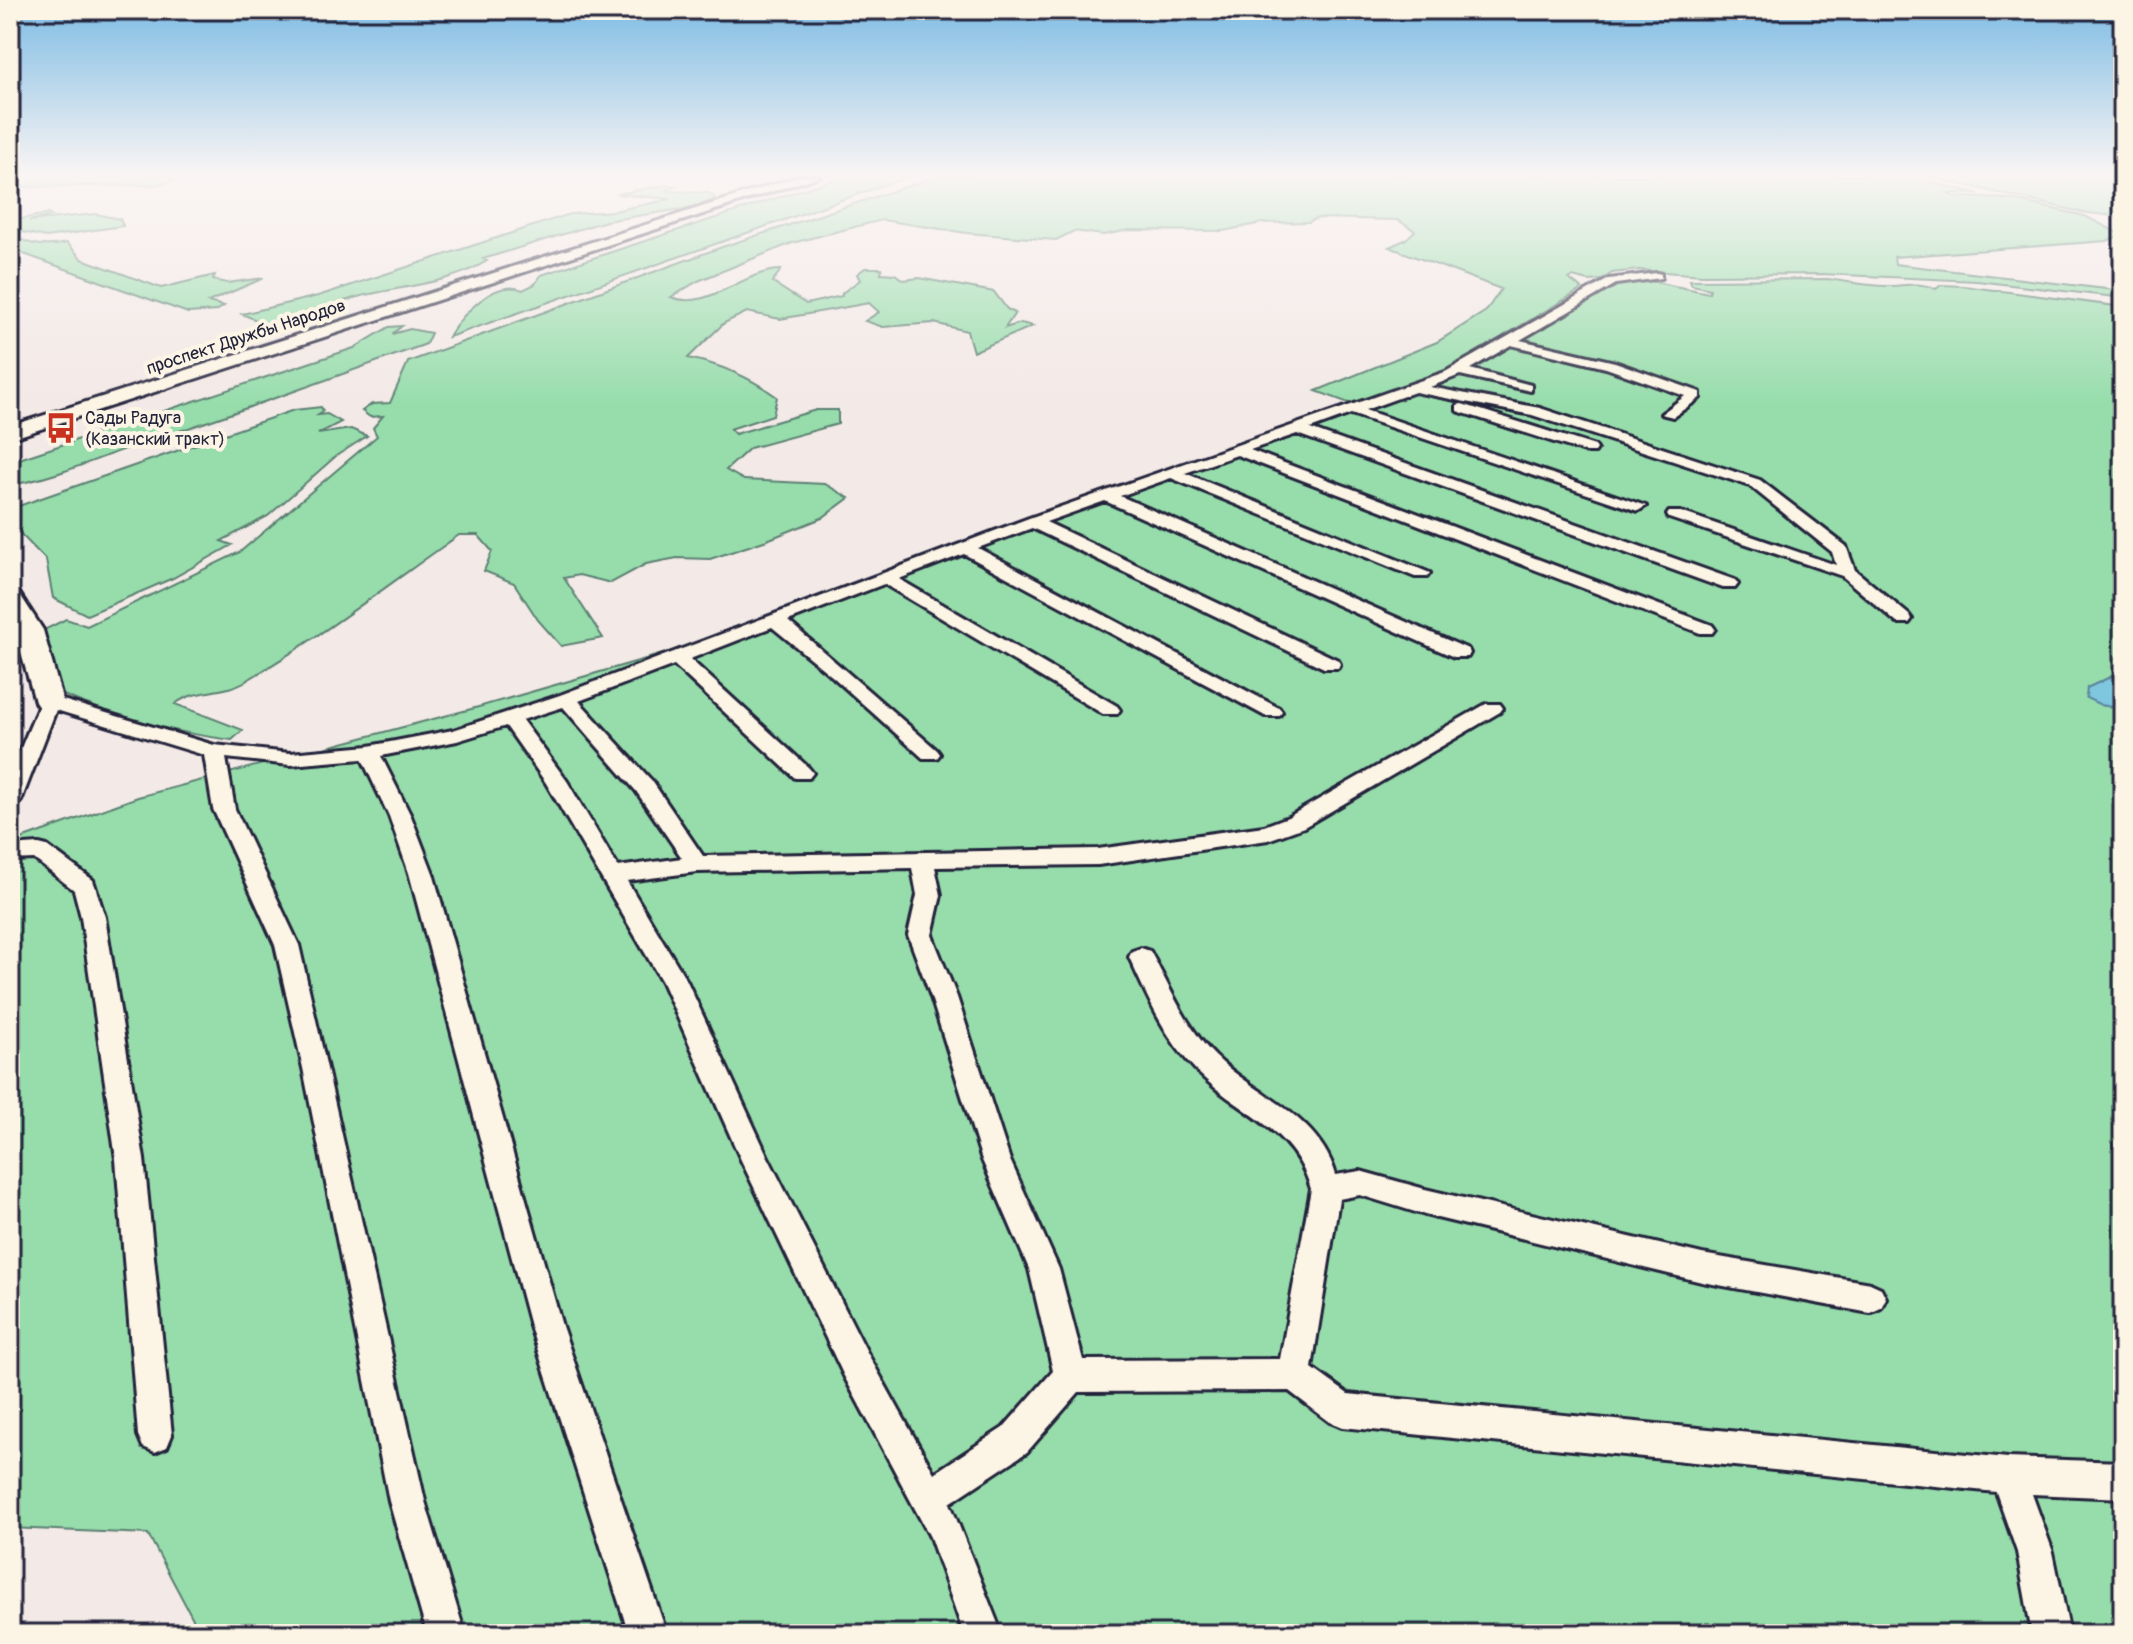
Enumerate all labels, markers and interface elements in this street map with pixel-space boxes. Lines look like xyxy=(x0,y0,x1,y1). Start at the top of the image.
street label: проспект Дружбы Народов xyxy=(143,294,349,380)
place label: Сады Радуга (Казанский тракт) xyxy=(85,407,225,451)
bus stop icon: Сады Радуга (Казанский тракт) xyxy=(44,411,78,445)

